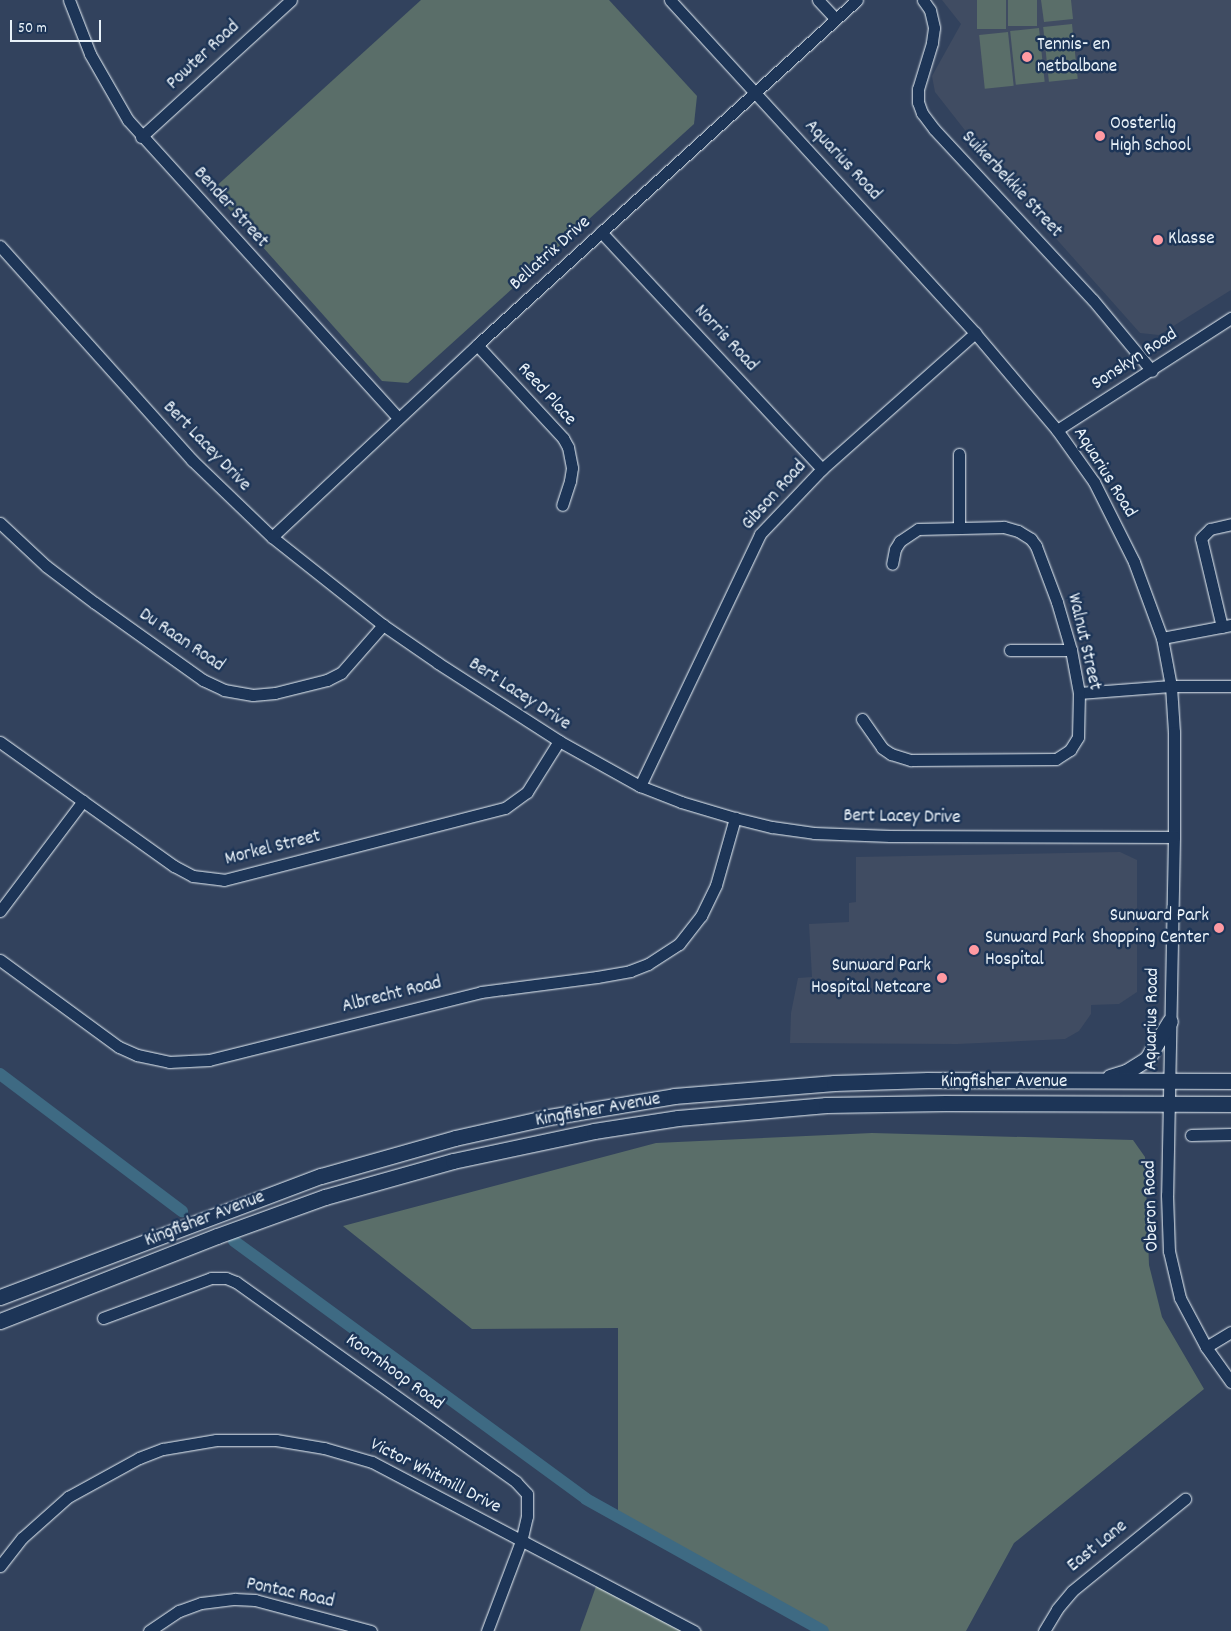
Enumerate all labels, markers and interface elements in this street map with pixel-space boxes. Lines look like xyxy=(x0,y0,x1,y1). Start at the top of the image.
scale bar xyxy=(12,10,104,42)
street label: Powter Road xyxy=(163,16,245,96)
text: 50 m xyxy=(18,18,47,40)
place label: Tennis- en netbalbane xyxy=(1037,35,1117,79)
marker: Tennis- en netbalbane xyxy=(1021,51,1033,63)
place label: Oosterlig High School xyxy=(1110,114,1191,158)
street label: Aquarius Road xyxy=(799,116,885,206)
street label: Suikerbekkie Street xyxy=(956,127,1066,243)
marker: Oosterlig High School xyxy=(1094,130,1106,142)
street label: Bender Street xyxy=(188,163,272,253)
street label: Bellatrix Drive xyxy=(506,212,596,296)
place label: Klasse xyxy=(1168,229,1215,251)
marker: Klasse xyxy=(1152,234,1164,246)
street label: Norris Road xyxy=(688,301,762,377)
street label: Sonskyn Road xyxy=(1088,324,1182,396)
street label: Reed Place xyxy=(512,359,580,431)
street label: Bert Lacey Drive xyxy=(157,397,255,497)
street label: Aquarius Road xyxy=(1067,423,1141,523)
street label: Gibson Road xyxy=(738,456,812,536)
street label: Walnut Street xyxy=(1061,591,1105,693)
street label: Du Raan Road xyxy=(134,604,228,678)
street label: Bert Lacey Drive xyxy=(464,654,574,736)
street label: Bert Lacey Drive xyxy=(843,806,961,830)
street label: Morkel Street xyxy=(223,826,323,872)
place label: Sunward Park Shopping Center xyxy=(1092,906,1209,950)
marker: Sunward Park Shopping Center xyxy=(1213,922,1225,934)
place label: Sunward Park Hospital xyxy=(985,928,1084,972)
marker: Sunward Park Hospital xyxy=(967,943,981,957)
place label: Sunward Park Hospital Netcare xyxy=(811,956,931,1000)
street label: Aquarius Road xyxy=(1141,968,1165,1070)
marker: Sunward Park Hospital Netcare xyxy=(935,971,949,985)
street label: Albrecht Road xyxy=(340,973,444,1019)
street label: Kingfisher Avenue xyxy=(941,1072,1067,1094)
street label: Kingfisher Avenue xyxy=(534,1089,662,1133)
street label: Oberon Road xyxy=(1139,1160,1165,1252)
street label: Kingfisher Avenue xyxy=(142,1187,268,1253)
street label: Koornhoop Road xyxy=(340,1330,448,1416)
street label: Victor Whitmill Drive xyxy=(366,1434,504,1520)
street label: East Lane xyxy=(1063,1516,1133,1578)
street label: Pontac Road xyxy=(244,1574,336,1614)

